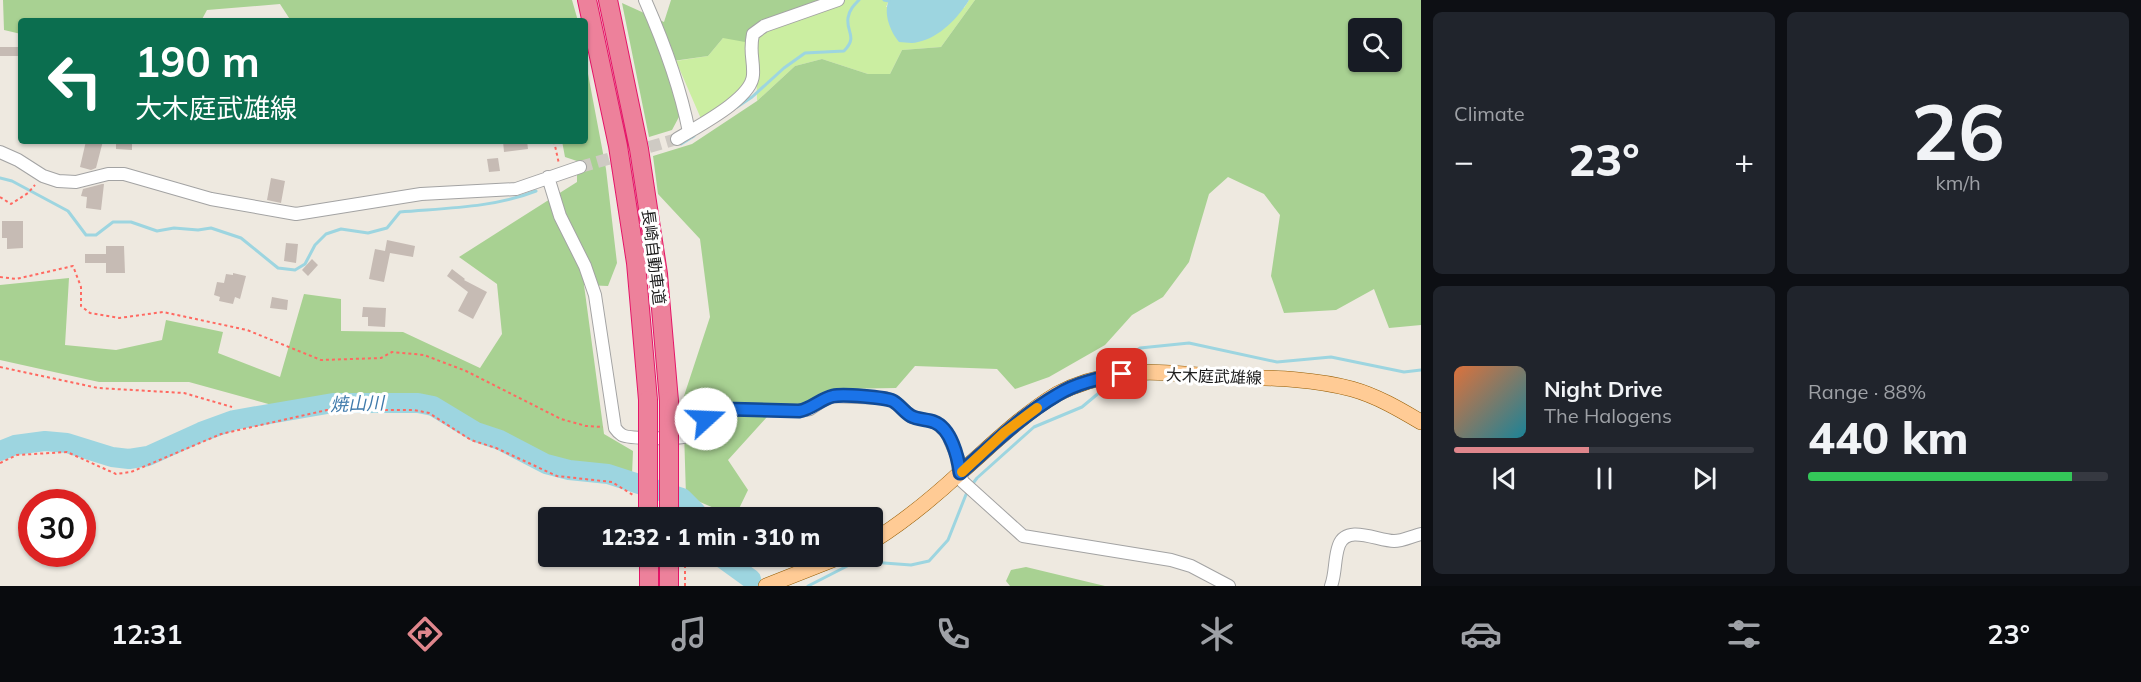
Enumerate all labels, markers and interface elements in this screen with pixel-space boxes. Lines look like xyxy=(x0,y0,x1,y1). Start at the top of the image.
map controls xyxy=(1348,18,1402,72)
button: search xyxy=(1348,18,1402,72)
text: 190 m xyxy=(135,35,260,88)
icon: left xyxy=(36,42,114,120)
text: 26 xyxy=(1911,82,2005,180)
text: 大木庭武雄線 xyxy=(135,91,297,125)
text: Climate xyxy=(1454,101,1525,126)
text: 23° xyxy=(1568,131,1640,187)
text: − xyxy=(1454,140,1474,181)
text: + xyxy=(1734,140,1754,181)
text: km/h xyxy=(1935,170,1981,195)
street label: 長崎自動車道 xyxy=(638,208,670,306)
pin xyxy=(1096,348,1147,399)
icon: arrive xyxy=(1105,357,1138,390)
street label: 大木庭武雄線 xyxy=(1166,364,1262,388)
text: Night Drive xyxy=(1544,375,1663,403)
text: Range · 88% xyxy=(1808,379,1926,404)
position arrow xyxy=(674,387,738,451)
water label: 焼山川 xyxy=(330,391,386,416)
text: The Halogens xyxy=(1544,403,1672,428)
text: 440 km xyxy=(1808,409,1969,465)
icon: previous xyxy=(1488,462,1521,495)
icon: pause xyxy=(1588,462,1621,495)
icon: next xyxy=(1688,462,1721,495)
speed limit sign: 30 xyxy=(18,489,96,567)
text: 12:32 · 1 min · 310 m xyxy=(601,523,820,551)
icon: directions xyxy=(404,613,446,655)
icon: music xyxy=(668,613,710,655)
icon: phone xyxy=(932,613,974,655)
icon: climate xyxy=(1196,613,1238,655)
icon: car xyxy=(1460,613,1502,655)
icon: filters xyxy=(1723,613,1765,655)
text: 12:31 xyxy=(111,617,182,651)
text: 23° xyxy=(1987,617,2030,651)

